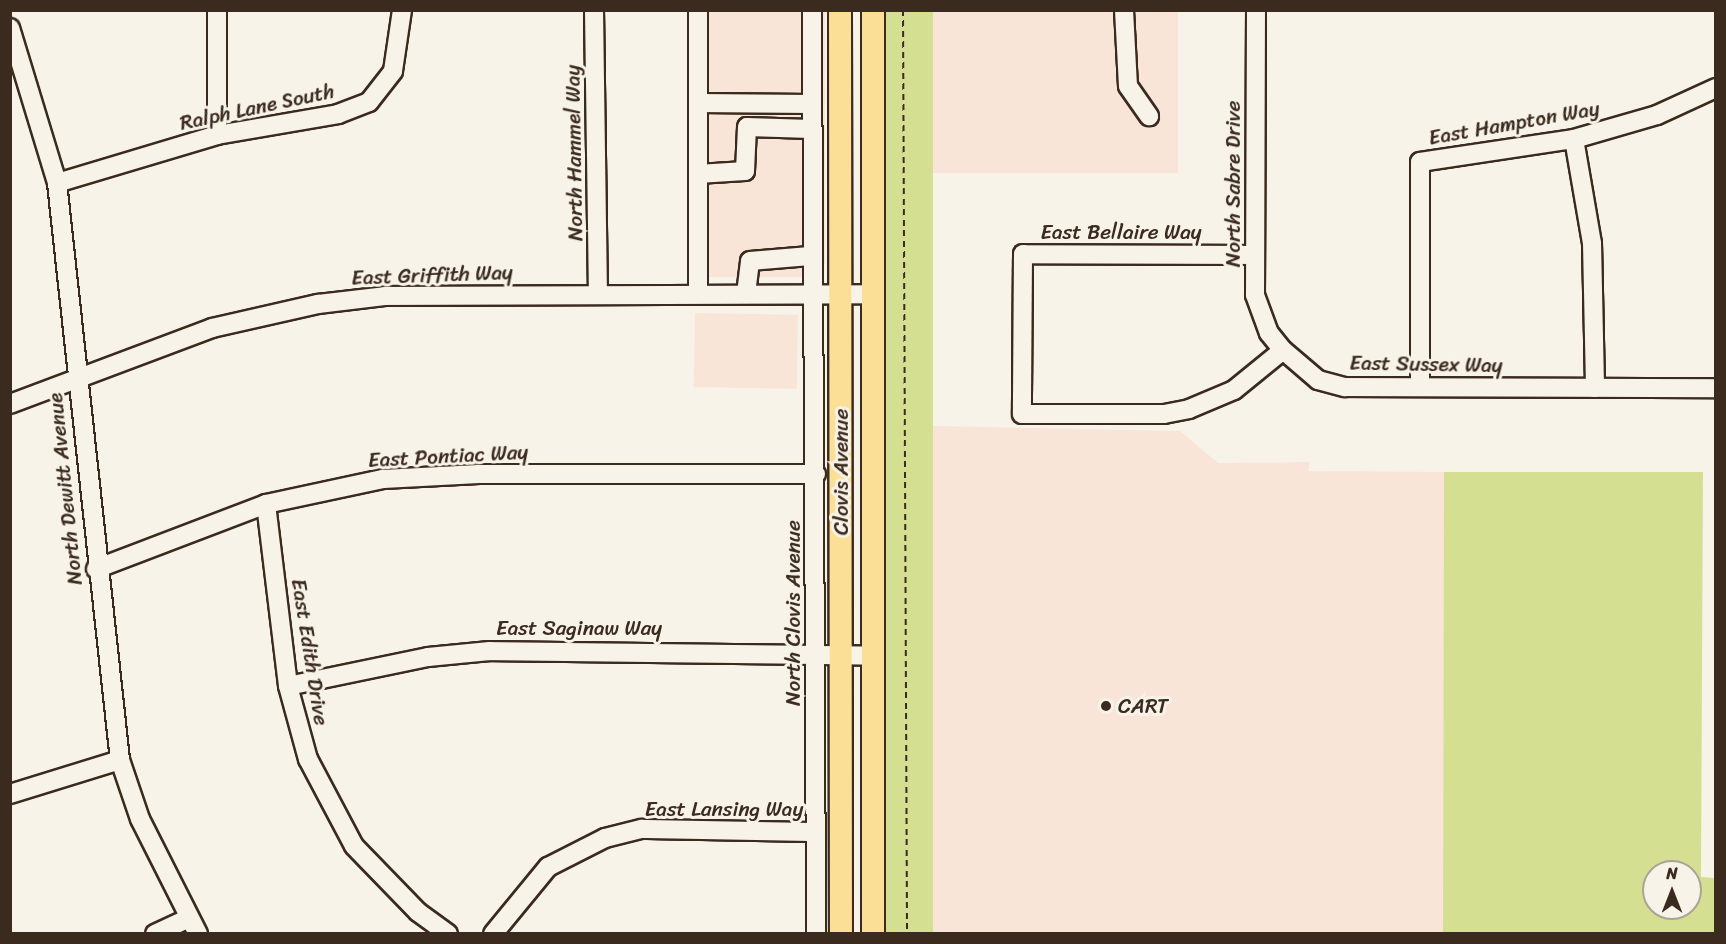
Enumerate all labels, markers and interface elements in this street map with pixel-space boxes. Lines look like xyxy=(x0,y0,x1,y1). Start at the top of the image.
street label: North Hammel Way xyxy=(560,64,588,242)
street label: Ralph Lane South xyxy=(176,78,338,136)
street label: East Hampton Way xyxy=(1427,96,1601,150)
street label: North Sabre Drive xyxy=(1220,100,1246,268)
street label: East Bellaire Way xyxy=(1040,219,1202,245)
street label: East Griffith Way xyxy=(351,260,513,290)
street label: East Sussex Way xyxy=(1348,350,1504,378)
street label: North Dewitt Avenue xyxy=(42,392,88,586)
street label: Clovis Avenue xyxy=(828,409,854,535)
street label: East Pontiac Way xyxy=(367,439,529,473)
street label: North Clovis Avenue xyxy=(780,520,806,706)
street label: East Edith Drive xyxy=(286,577,334,727)
street label: East Saginaw Way xyxy=(496,615,662,641)
place label: CART xyxy=(1118,693,1168,719)
marker: CART xyxy=(1099,699,1113,713)
street label: East Lansing Way xyxy=(645,796,803,822)
text: N xyxy=(1666,859,1678,888)
north arrow xyxy=(1642,860,1702,920)

